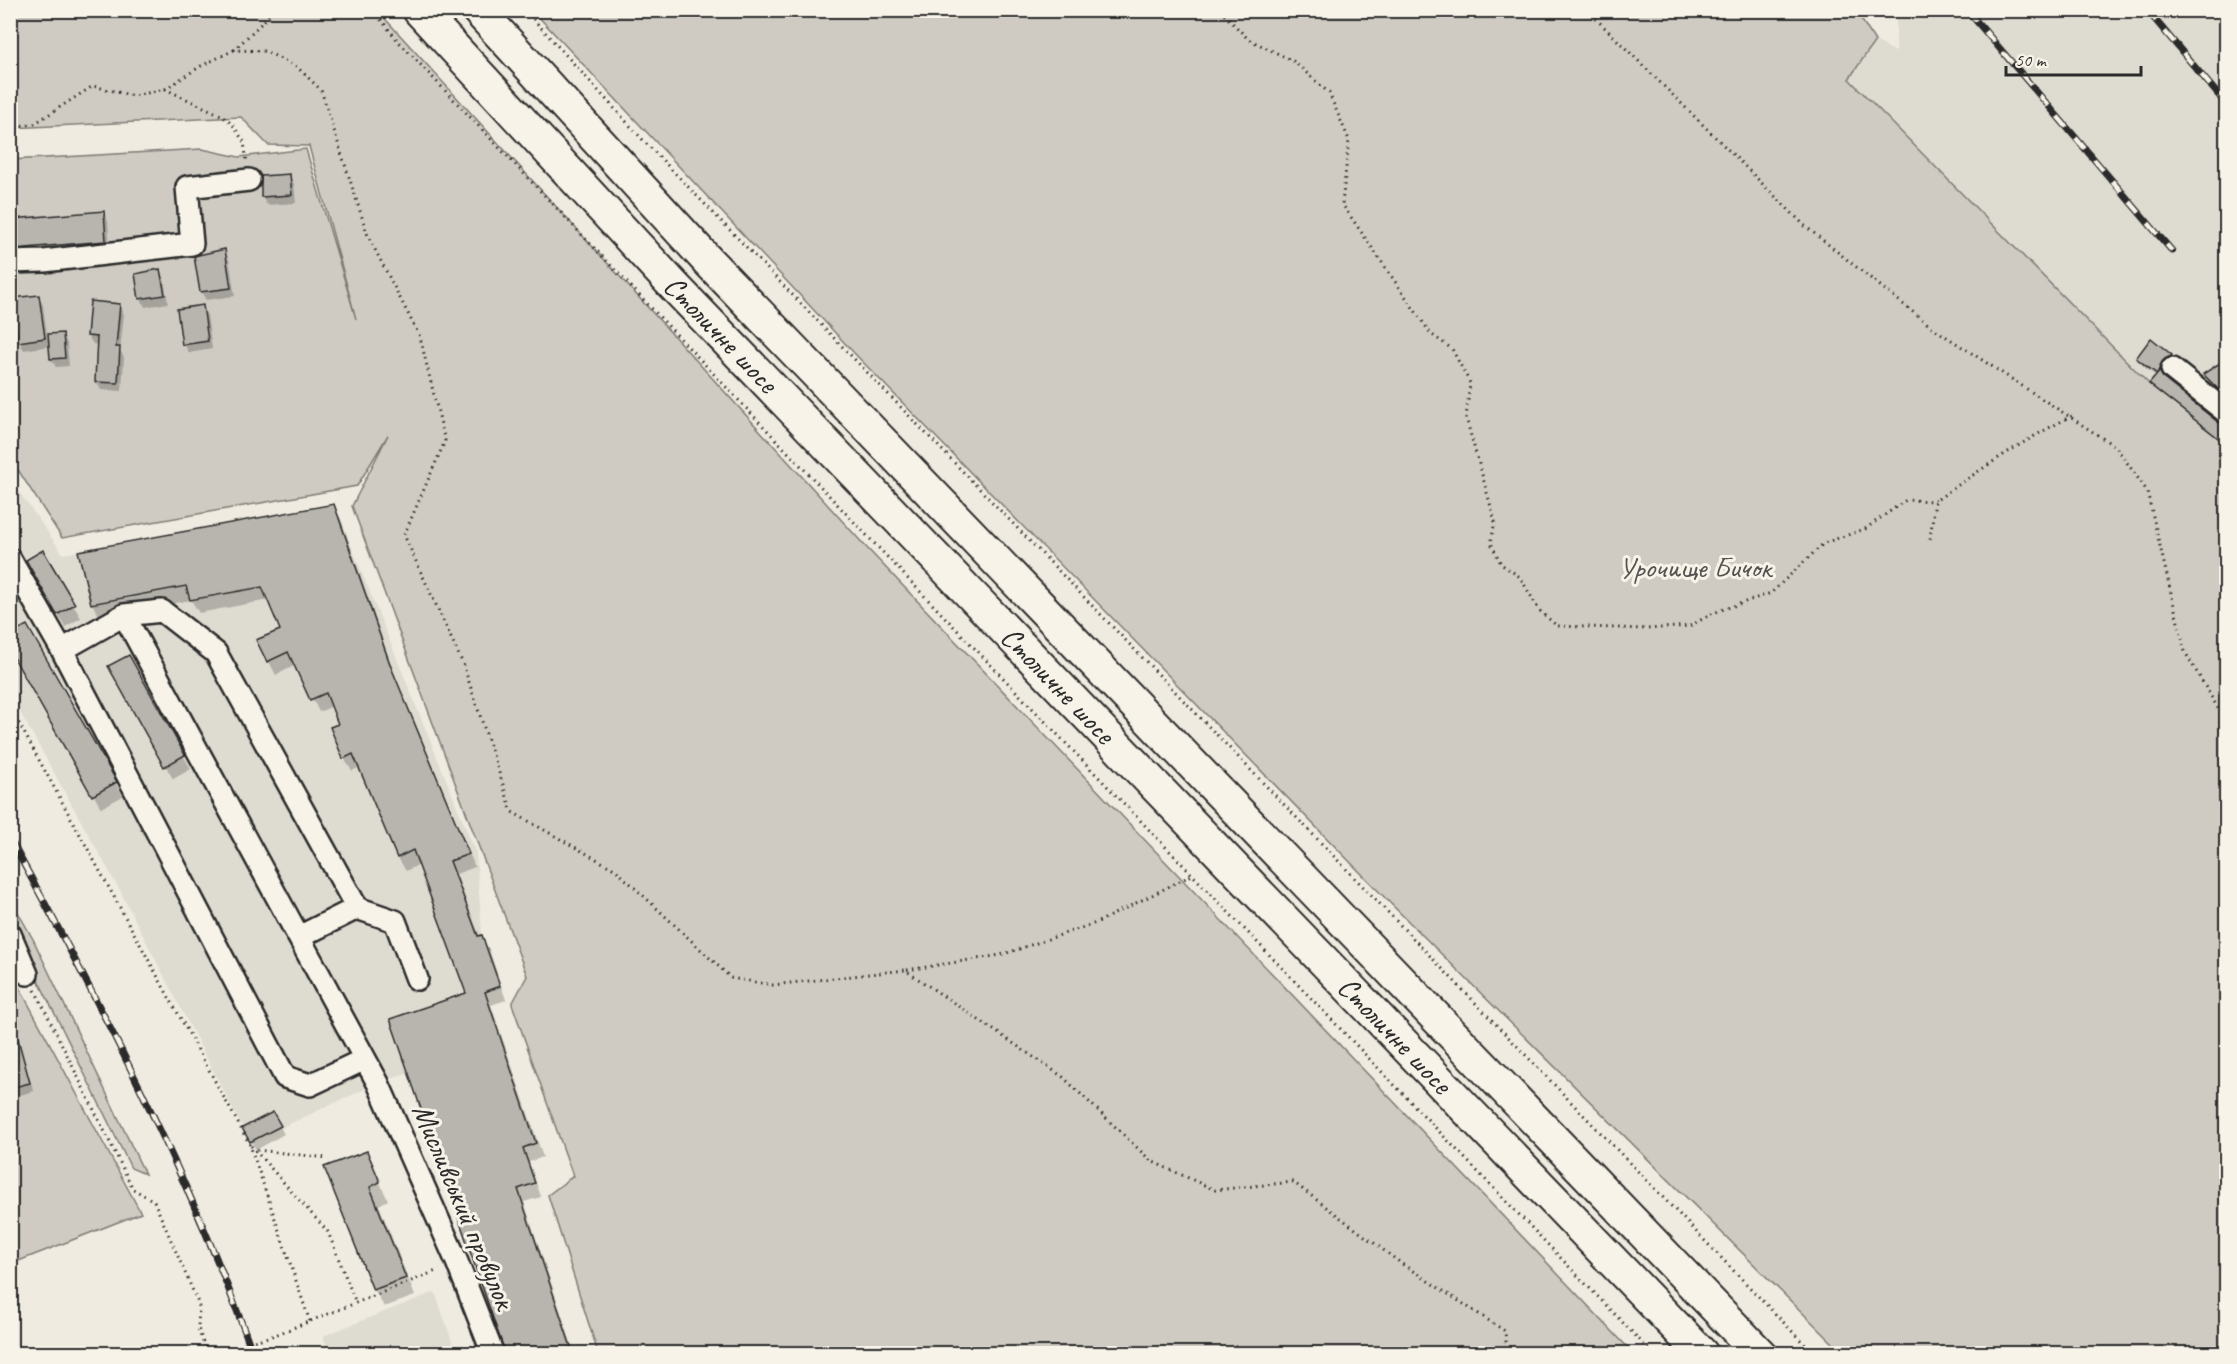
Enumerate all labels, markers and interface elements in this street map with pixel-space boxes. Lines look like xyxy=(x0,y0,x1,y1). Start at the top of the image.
scale bar xyxy=(2006,39,2141,77)
text: 50 m xyxy=(2015,49,2048,71)
street label: Столичне шосе xyxy=(655,267,788,402)
park label: Урочище Бичок xyxy=(1619,548,1773,586)
street label: Столичне шосе xyxy=(992,618,1125,753)
street label: Столичне шосе xyxy=(1329,968,1462,1103)
street label: Мисливський провулок xyxy=(404,1098,525,1316)

